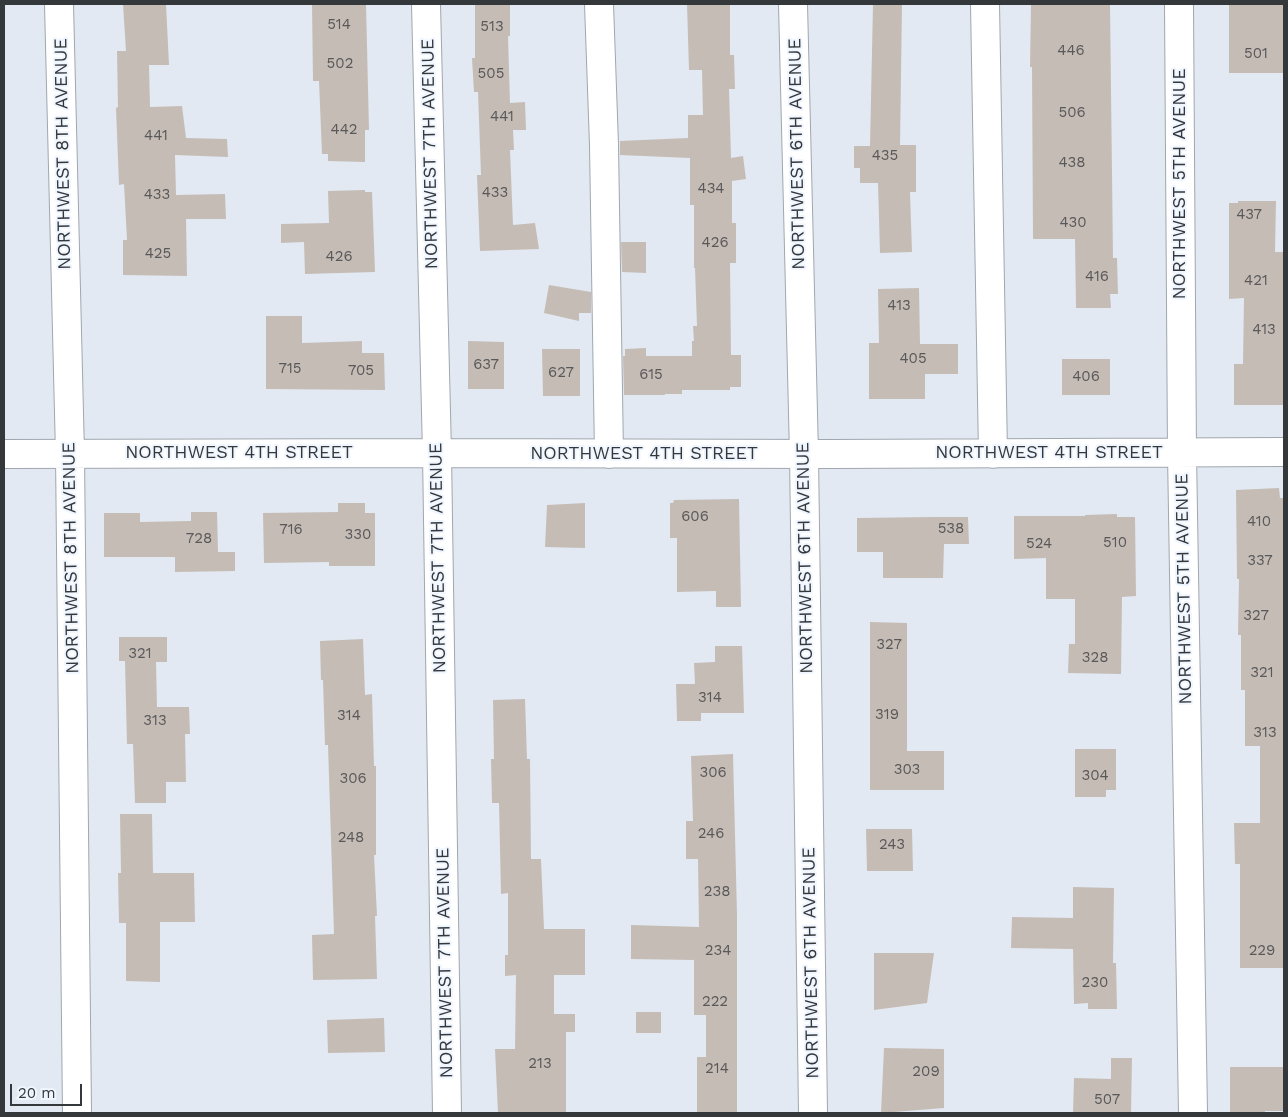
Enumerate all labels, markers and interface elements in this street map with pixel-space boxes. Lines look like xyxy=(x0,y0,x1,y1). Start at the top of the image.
house number: 514 xyxy=(327,16,351,34)
house number: 513 xyxy=(480,18,504,36)
street label: NORTHWEST 8TH AVENUE xyxy=(50,38,76,270)
street label: NORTHWEST 7TH AVENUE xyxy=(417,38,443,270)
street label: NORTHWEST 6TH AVENUE xyxy=(784,38,810,270)
house number: 446 xyxy=(1057,42,1085,60)
house number: 501 xyxy=(1244,45,1268,63)
house number: 502 xyxy=(327,55,353,73)
house number: 505 xyxy=(478,65,504,83)
street label: NORTHWEST 5TH AVENUE xyxy=(1169,68,1191,300)
house number: 506 xyxy=(1058,104,1086,122)
house number: 441 xyxy=(490,108,514,126)
house number: 442 xyxy=(330,121,358,139)
house number: 441 xyxy=(144,127,168,145)
house number: 435 xyxy=(872,147,898,165)
house number: 438 xyxy=(1058,154,1086,172)
house number: 434 xyxy=(697,180,725,198)
house number: 433 xyxy=(482,184,508,202)
house number: 433 xyxy=(144,186,170,204)
house number: 437 xyxy=(1236,206,1262,224)
house number: 430 xyxy=(1059,214,1087,232)
house number: 426 xyxy=(701,234,729,252)
house number: 425 xyxy=(145,245,171,263)
house number: 426 xyxy=(325,248,353,266)
house number: 416 xyxy=(1085,268,1109,286)
house number: 421 xyxy=(1244,272,1268,290)
house number: 413 xyxy=(887,297,911,315)
house number: 413 xyxy=(1252,321,1276,339)
house number: 405 xyxy=(899,350,927,368)
house number: 637 xyxy=(473,356,499,374)
house number: 715 xyxy=(279,360,301,378)
house number: 705 xyxy=(348,362,374,380)
house number: 627 xyxy=(548,364,574,382)
house number: 615 xyxy=(639,366,663,384)
house number: 406 xyxy=(1072,368,1100,386)
street label: NORTHWEST 8TH AVENUE xyxy=(58,442,84,674)
street label: NORTHWEST 4TH STREET xyxy=(125,442,353,464)
street label: NORTHWEST 7TH AVENUE xyxy=(425,442,451,674)
street label: NORTHWEST 6TH AVENUE xyxy=(792,442,818,674)
street label: NORTHWEST 4TH STREET xyxy=(935,442,1163,464)
street label: NORTHWEST 4TH STREET xyxy=(530,443,758,465)
street label: NORTHWEST 5TH AVENUE xyxy=(1171,473,1197,705)
house number: 606 xyxy=(681,508,709,526)
house number: 410 xyxy=(1247,513,1271,531)
house number: 538 xyxy=(938,520,964,538)
house number: 716 xyxy=(279,521,303,539)
house number: 330 xyxy=(345,526,371,544)
house number: 728 xyxy=(186,530,212,548)
house number: 510 xyxy=(1103,534,1127,552)
house number: 524 xyxy=(1026,535,1052,553)
house number: 337 xyxy=(1247,552,1273,570)
house number: 327 xyxy=(1243,607,1269,625)
house number: 327 xyxy=(876,636,902,654)
house number: 321 xyxy=(128,645,152,663)
house number: 328 xyxy=(1082,649,1108,667)
house number: 321 xyxy=(1250,664,1274,682)
house number: 314 xyxy=(698,689,722,707)
house number: 319 xyxy=(875,706,899,724)
house number: 314 xyxy=(337,707,361,725)
house number: 313 xyxy=(143,712,167,730)
house number: 313 xyxy=(1253,724,1277,742)
house number: 303 xyxy=(894,761,920,779)
house number: 306 xyxy=(699,764,727,782)
house number: 304 xyxy=(1081,767,1109,785)
house number: 306 xyxy=(339,770,367,788)
house number: 246 xyxy=(698,825,724,843)
house number: 248 xyxy=(338,829,364,847)
house number: 243 xyxy=(879,836,905,854)
street label: NORTHWEST 7TH AVENUE xyxy=(432,847,458,1079)
street label: NORTHWEST 6TH AVENUE xyxy=(798,847,824,1079)
house number: 238 xyxy=(704,883,730,901)
house number: 234 xyxy=(705,942,731,960)
house number: 229 xyxy=(1249,942,1275,960)
house number: 230 xyxy=(1082,974,1108,992)
house number: 222 xyxy=(702,993,728,1011)
house number: 213 xyxy=(528,1055,552,1073)
house number: 214 xyxy=(705,1060,729,1078)
house number: 209 xyxy=(912,1063,940,1081)
scale bar xyxy=(12,1074,85,1106)
text: 20 m xyxy=(18,1084,56,1102)
house number: 507 xyxy=(1094,1091,1120,1109)

